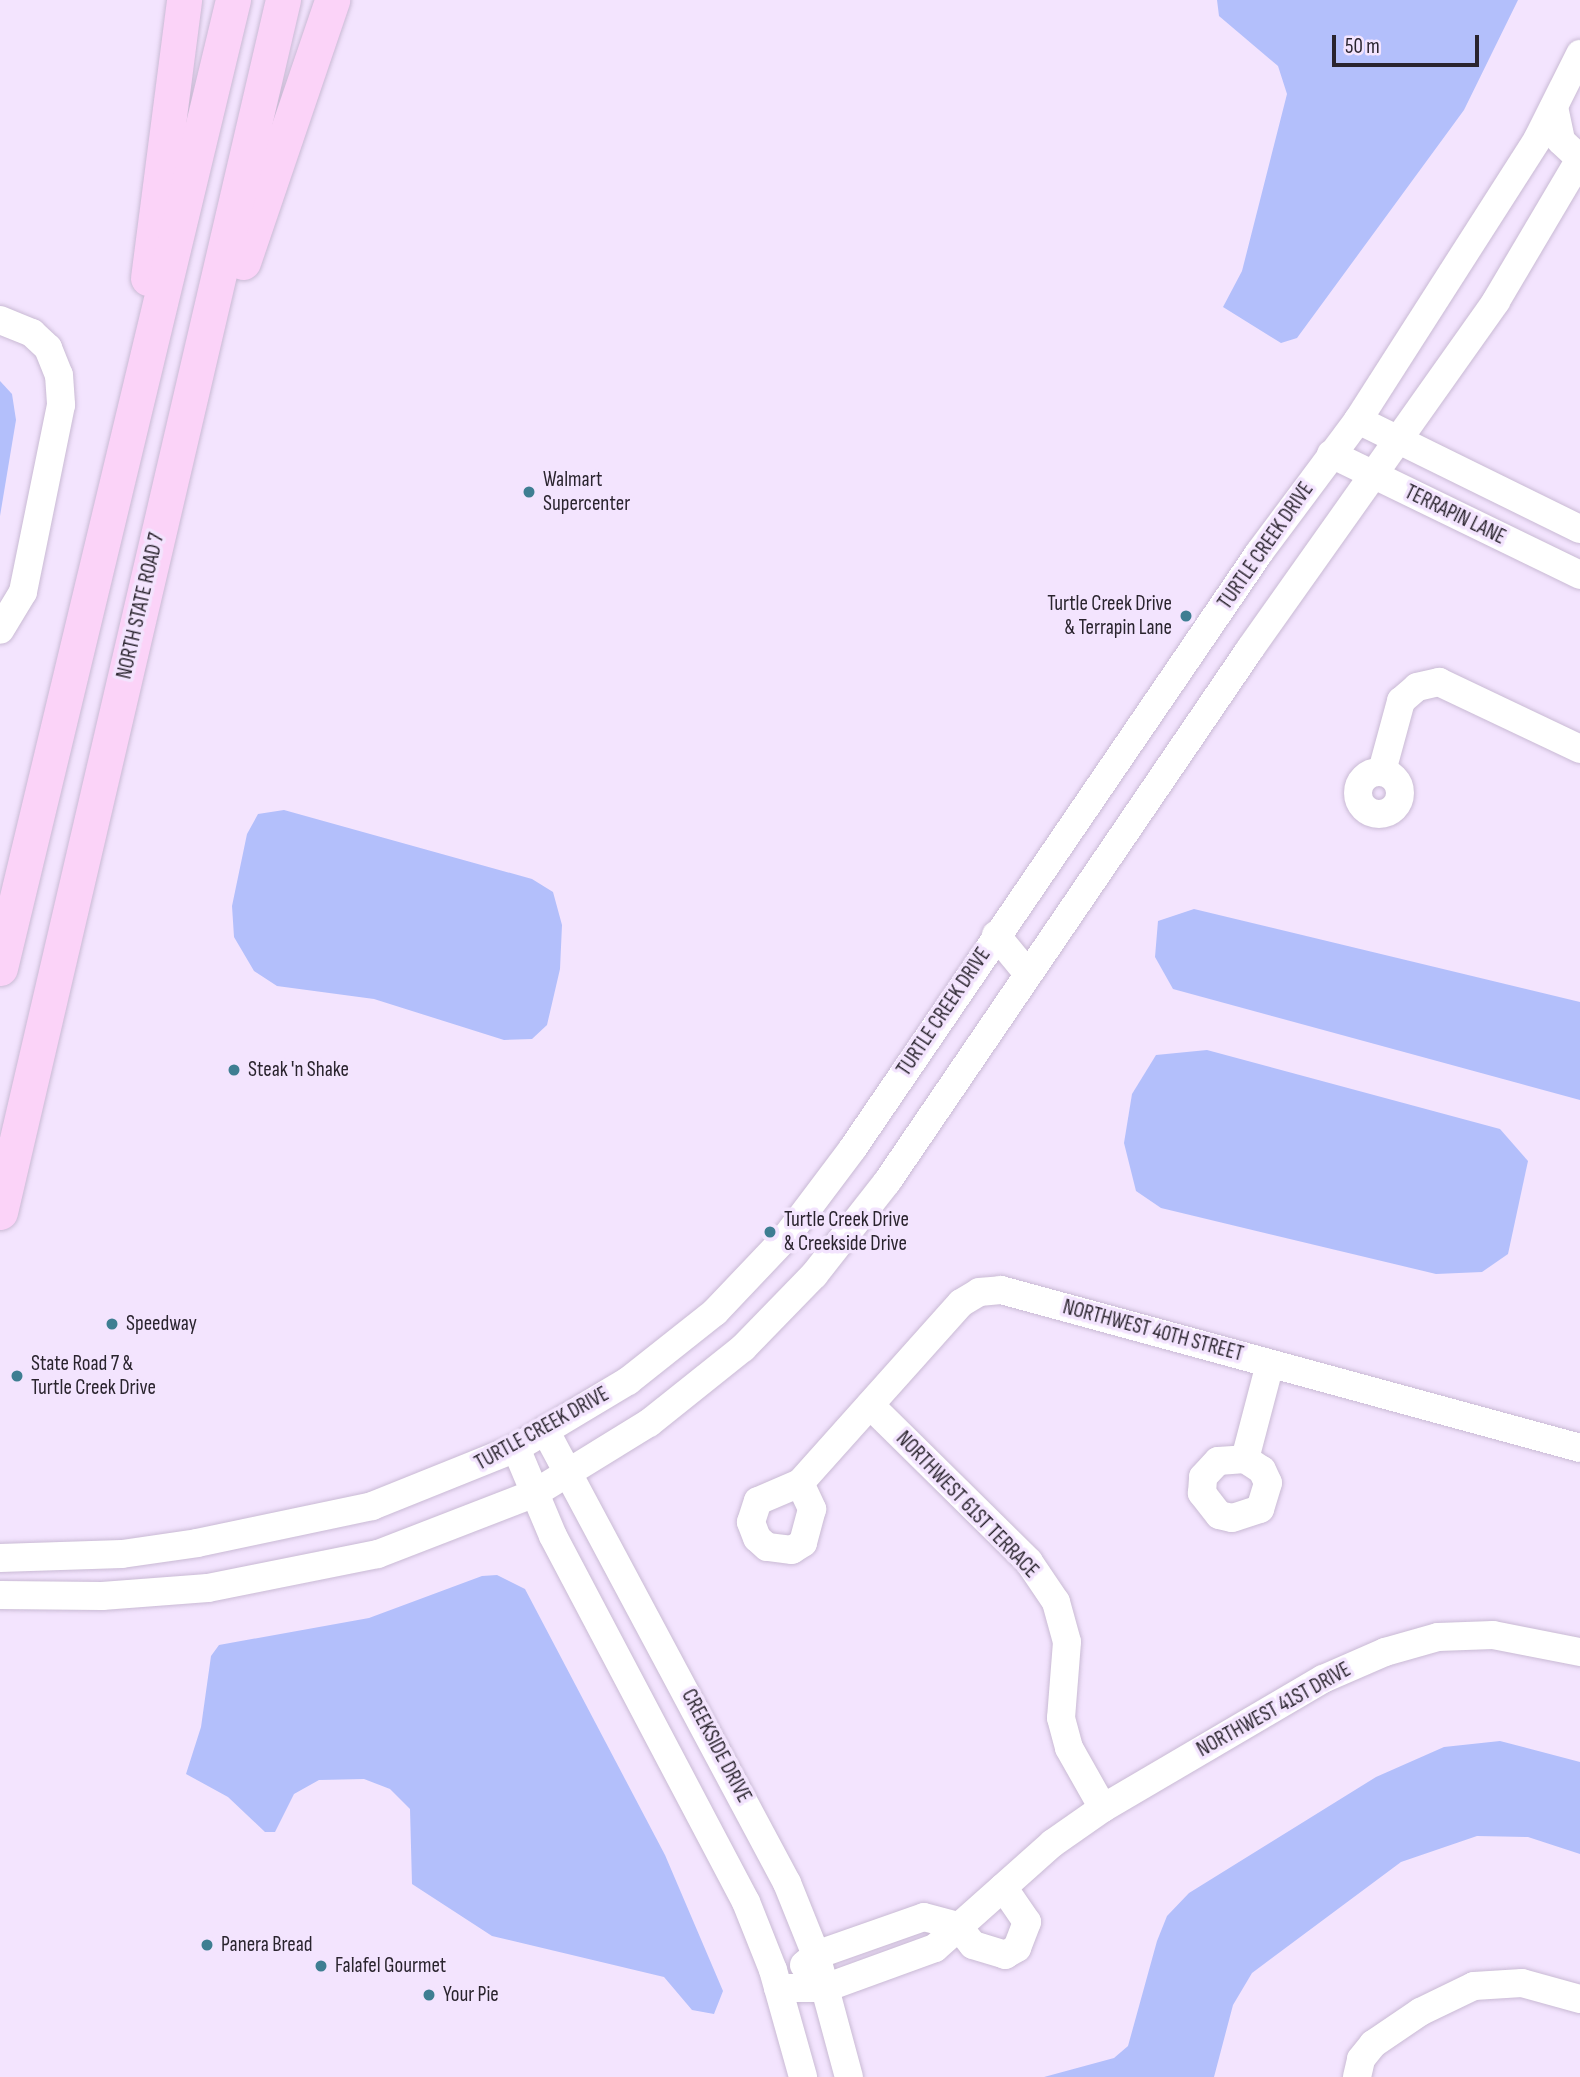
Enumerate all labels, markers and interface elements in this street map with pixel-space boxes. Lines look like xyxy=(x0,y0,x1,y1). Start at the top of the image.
scale bar xyxy=(1335,21,1482,65)
text: 50 m xyxy=(1345,34,1380,59)
place label: Walmart Supercenter xyxy=(543,467,630,517)
street label: TURTLE CREEK DRIVE xyxy=(1213,478,1319,614)
street label: TERRAPIN LANE xyxy=(1401,480,1509,550)
marker: Walmart Supercenter xyxy=(521,484,537,500)
street label: NORTH STATE ROAD 7 xyxy=(112,531,170,681)
place label: Turtle Creek Drive & Terrapin Lane xyxy=(1047,591,1172,641)
marker: Turtle Creek Drive & Terrapin Lane xyxy=(1178,608,1194,624)
street label: TURTLE CREEK DRIVE xyxy=(892,943,996,1081)
place label: Steak 'n Shake xyxy=(248,1057,349,1083)
marker: Steak 'n Shake xyxy=(226,1062,242,1078)
place label: Turtle Creek Drive & Creekside Drive xyxy=(784,1207,909,1257)
marker: Turtle Creek Drive & Creekside Drive xyxy=(762,1224,778,1240)
street label: NORTHWEST 40TH STREET xyxy=(1060,1295,1246,1367)
place label: Speedway xyxy=(126,1311,197,1337)
marker: Speedway xyxy=(104,1316,120,1332)
place label: State Road 7 & Turtle Creek Drive xyxy=(31,1351,156,1401)
marker: State Road 7 & Turtle Creek Drive xyxy=(9,1368,25,1384)
street label: TURTLE CREEK DRIVE xyxy=(471,1382,613,1476)
street label: NORTHWEST 61ST TERRACE xyxy=(891,1426,1043,1584)
street label: NORTHWEST 41ST DRIVE xyxy=(1193,1657,1355,1763)
street label: CREEKSIDE DRIVE xyxy=(676,1685,756,1807)
place label: Panera Bread xyxy=(221,1932,313,1958)
marker: Panera Bread xyxy=(199,1937,215,1953)
place label: Falafel Gourmet xyxy=(335,1953,446,1979)
marker: Falafel Gourmet xyxy=(313,1958,329,1974)
place label: Your Pie xyxy=(443,1982,499,2008)
marker: Your Pie xyxy=(421,1987,437,2003)

